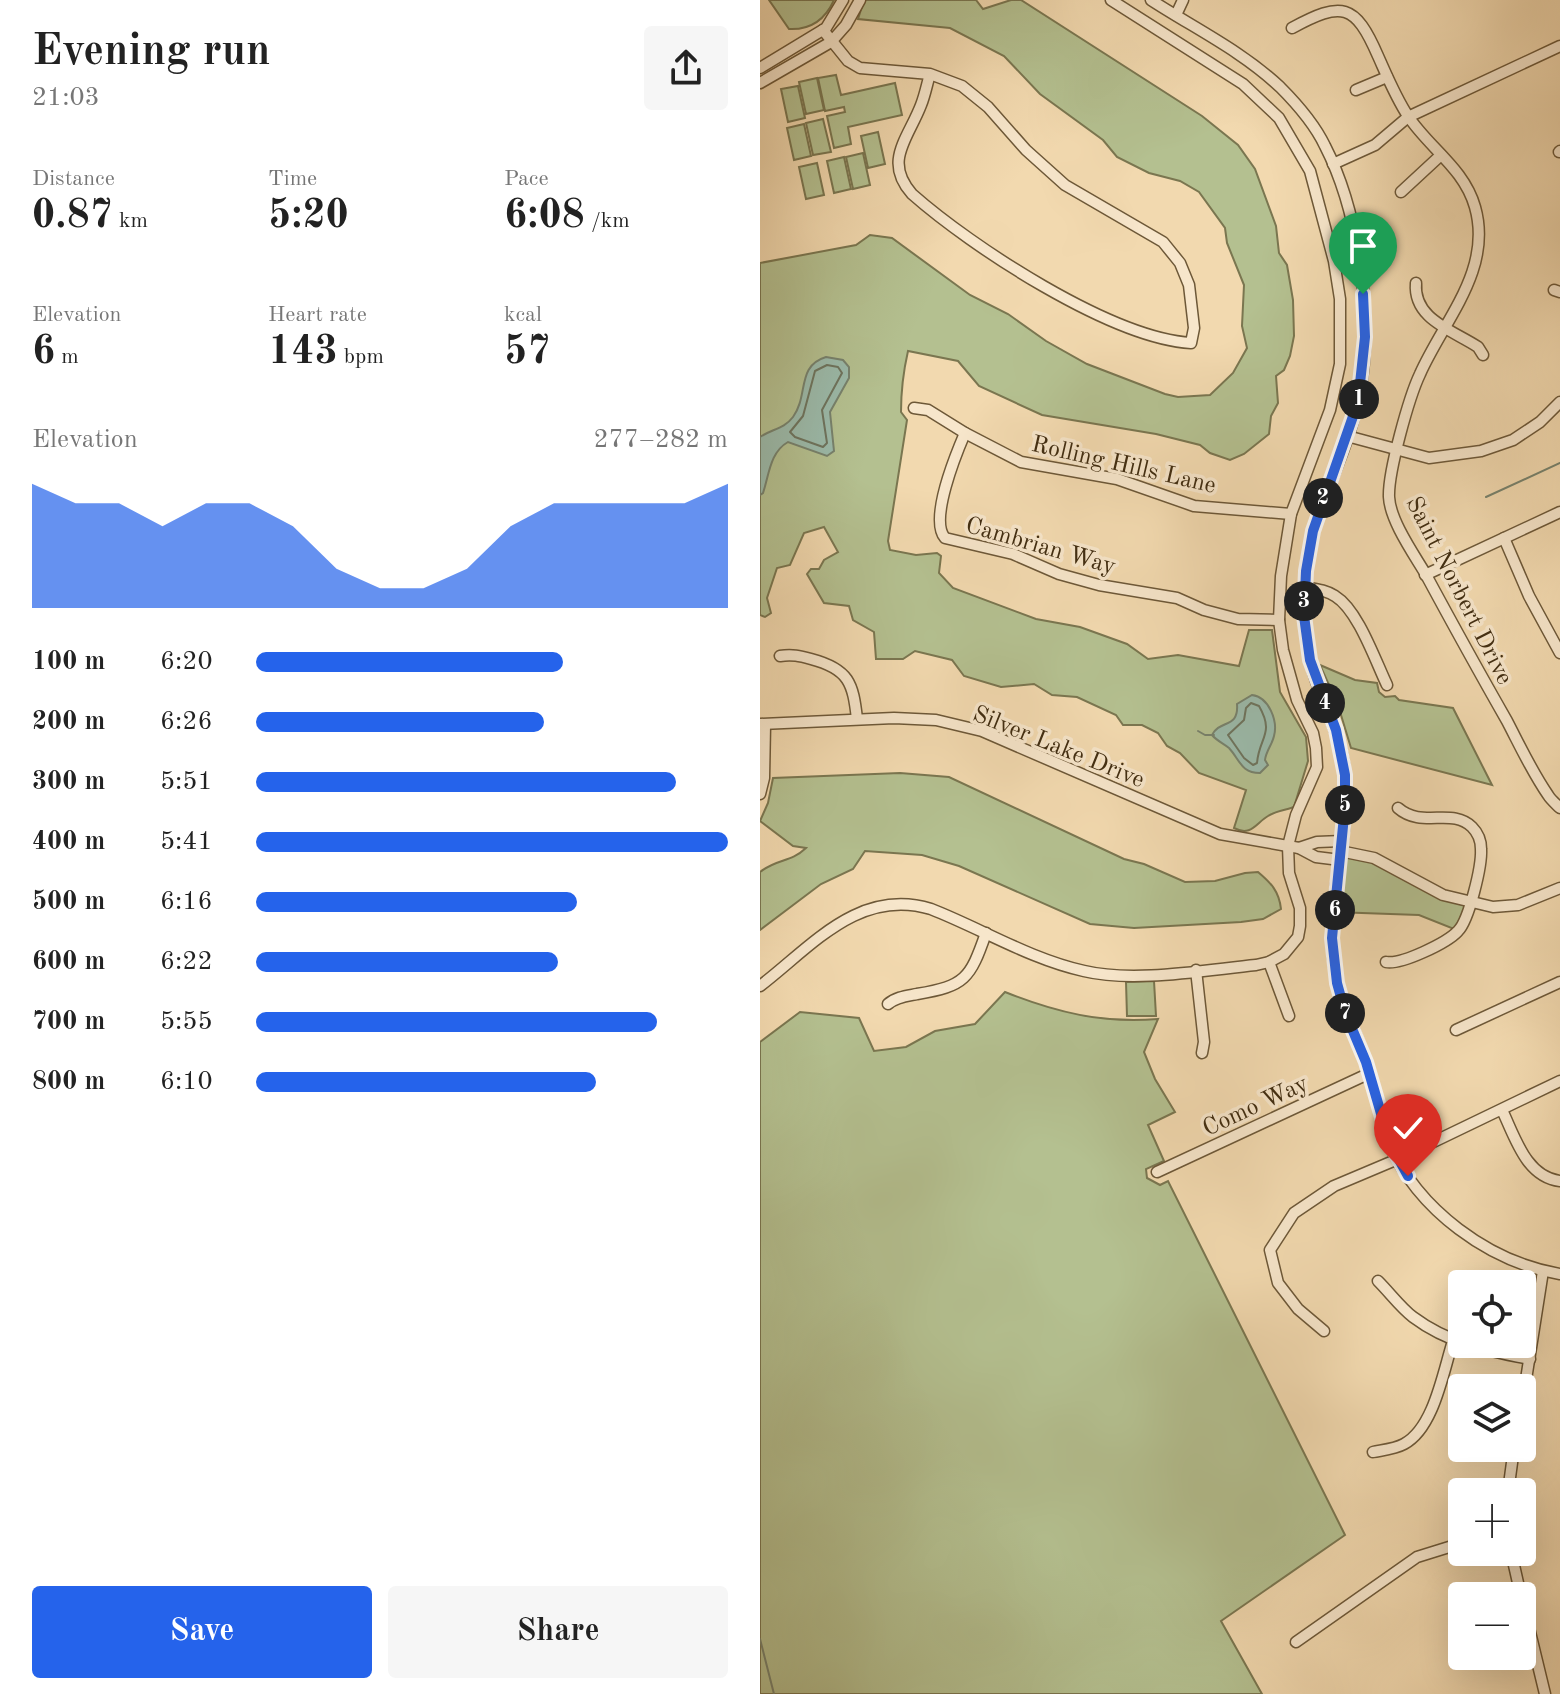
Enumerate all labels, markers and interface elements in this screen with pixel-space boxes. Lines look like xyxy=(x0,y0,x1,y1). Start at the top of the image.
button: share xyxy=(644,26,728,110)
text: Evening run xyxy=(32,30,270,74)
text: 21:03 xyxy=(32,85,100,111)
text: Distance xyxy=(32,168,115,190)
text: Time xyxy=(268,168,317,190)
text: Pace xyxy=(504,168,549,190)
text: 0.87 xyxy=(32,197,113,237)
text: 5:20 xyxy=(268,197,349,237)
text: 6:08 xyxy=(504,197,585,237)
text: km xyxy=(113,210,148,232)
text: /km xyxy=(585,210,630,232)
pin xyxy=(1329,212,1397,294)
icon: arrive xyxy=(1341,224,1385,268)
text: Elevation xyxy=(32,304,122,326)
text: Heart rate xyxy=(268,304,367,326)
text: kcal xyxy=(504,304,542,326)
text: 6 xyxy=(32,333,55,373)
text: 143 xyxy=(268,333,338,373)
text: 57 xyxy=(504,333,550,373)
text: m xyxy=(55,346,79,368)
text: bpm xyxy=(338,346,384,368)
pin: 1 xyxy=(1339,379,1379,419)
text: 1 xyxy=(1353,388,1365,410)
text: Elevation xyxy=(32,427,138,453)
text: 277–282 m xyxy=(593,427,728,453)
street label: Rolling Hills Lane xyxy=(1029,433,1218,499)
pin: 2 xyxy=(1303,478,1343,518)
text: 2 xyxy=(1317,487,1329,509)
street label: Saint Norbert Drive xyxy=(1400,493,1516,689)
street label: Cambrian Way xyxy=(963,514,1119,580)
pin: 3 xyxy=(1284,581,1324,621)
text: 3 xyxy=(1298,590,1310,612)
text: 100 m xyxy=(32,649,105,675)
text: 6:20 xyxy=(160,649,213,675)
pin: 4 xyxy=(1305,683,1345,723)
text: 4 xyxy=(1319,692,1331,714)
street label: Silver Lake Drive xyxy=(969,702,1148,793)
text: 200 m xyxy=(32,709,105,735)
text: 6:26 xyxy=(160,709,213,735)
text: 300 m xyxy=(32,769,105,795)
text: 5:51 xyxy=(160,769,213,795)
pin: 5 xyxy=(1325,785,1365,825)
text: 5 xyxy=(1339,794,1351,816)
text: 400 m xyxy=(32,829,105,855)
text: 5:41 xyxy=(160,829,213,855)
text: 500 m xyxy=(32,889,105,915)
text: 6:16 xyxy=(160,889,213,915)
pin: 6 xyxy=(1315,890,1355,930)
text: 6 xyxy=(1329,899,1341,921)
text: 600 m xyxy=(32,949,105,975)
text: 6:22 xyxy=(160,949,213,975)
pin: 7 xyxy=(1325,993,1365,1033)
text: 7 xyxy=(1339,1002,1351,1024)
text: 700 m xyxy=(32,1009,105,1035)
text: 5:55 xyxy=(160,1009,213,1035)
text: 800 m xyxy=(32,1069,105,1095)
text: 6:10 xyxy=(160,1069,213,1095)
street label: Como Way xyxy=(1199,1072,1313,1142)
pin xyxy=(1374,1094,1442,1176)
icon: check xyxy=(1386,1106,1430,1150)
map controls xyxy=(1448,1270,1536,1670)
button: locate xyxy=(1448,1270,1536,1358)
button: layers xyxy=(1448,1374,1536,1462)
button: + xyxy=(1448,1478,1536,1566)
button: − xyxy=(1448,1582,1536,1670)
button: Save xyxy=(32,1586,372,1678)
button: Share xyxy=(388,1586,728,1678)

